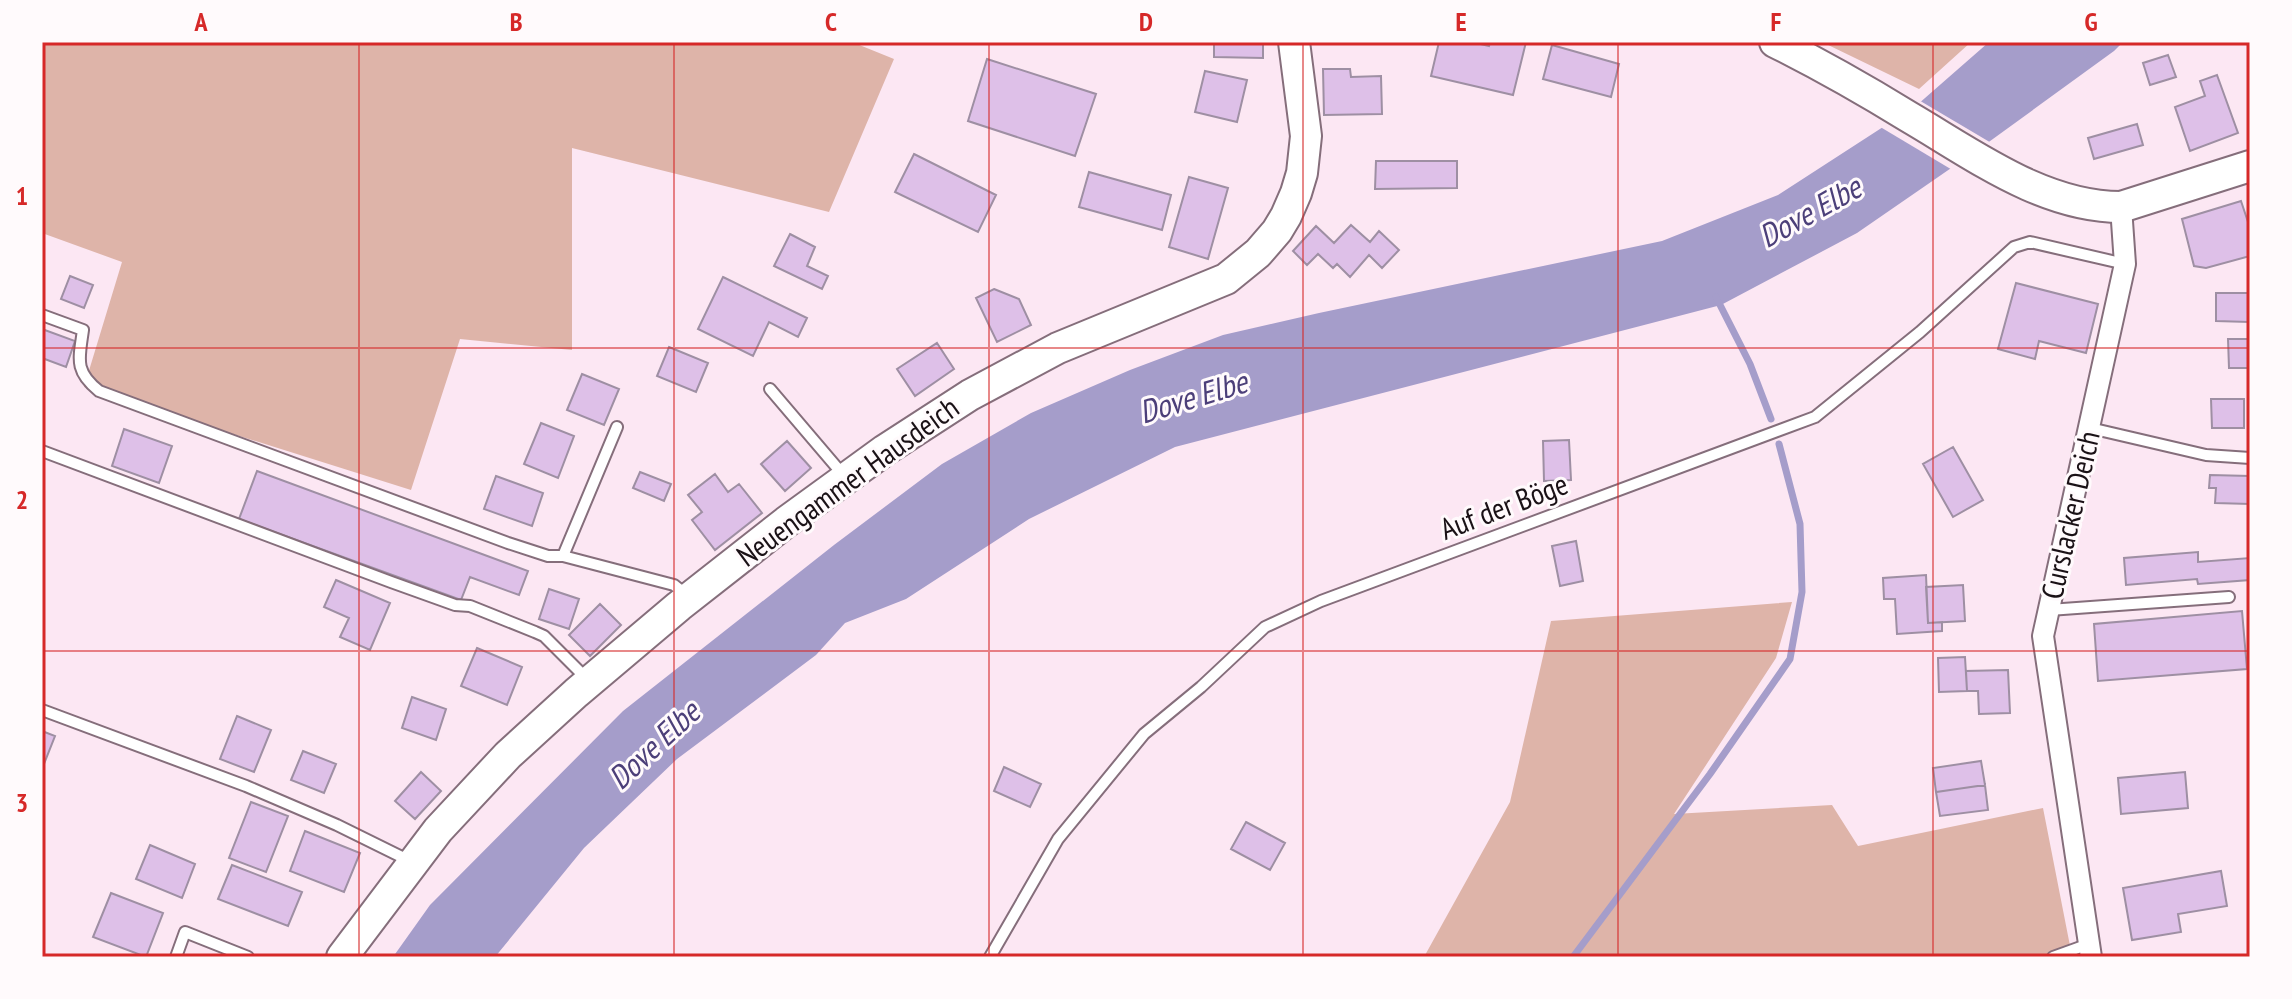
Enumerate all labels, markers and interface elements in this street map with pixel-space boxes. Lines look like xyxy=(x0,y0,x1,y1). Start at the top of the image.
text: A xyxy=(193,5,208,38)
text: B xyxy=(510,5,523,38)
text: C xyxy=(825,5,837,38)
text: D xyxy=(1139,5,1153,38)
text: E xyxy=(1455,5,1467,38)
text: F xyxy=(1771,5,1782,38)
text: G xyxy=(2084,5,2098,38)
water label: Dove Elbe xyxy=(1751,165,1870,256)
text: 1 xyxy=(16,179,28,212)
water label: Dove Elbe xyxy=(1133,359,1254,432)
street label: Neuengammer Hausdeich xyxy=(728,387,966,574)
street label: Curslacker Deich xyxy=(2031,427,2108,602)
street label: Auf der Böge xyxy=(1434,463,1573,548)
text: 2 xyxy=(16,483,28,516)
water label: Dove Elbe xyxy=(598,690,710,797)
text: 3 xyxy=(16,786,28,819)

